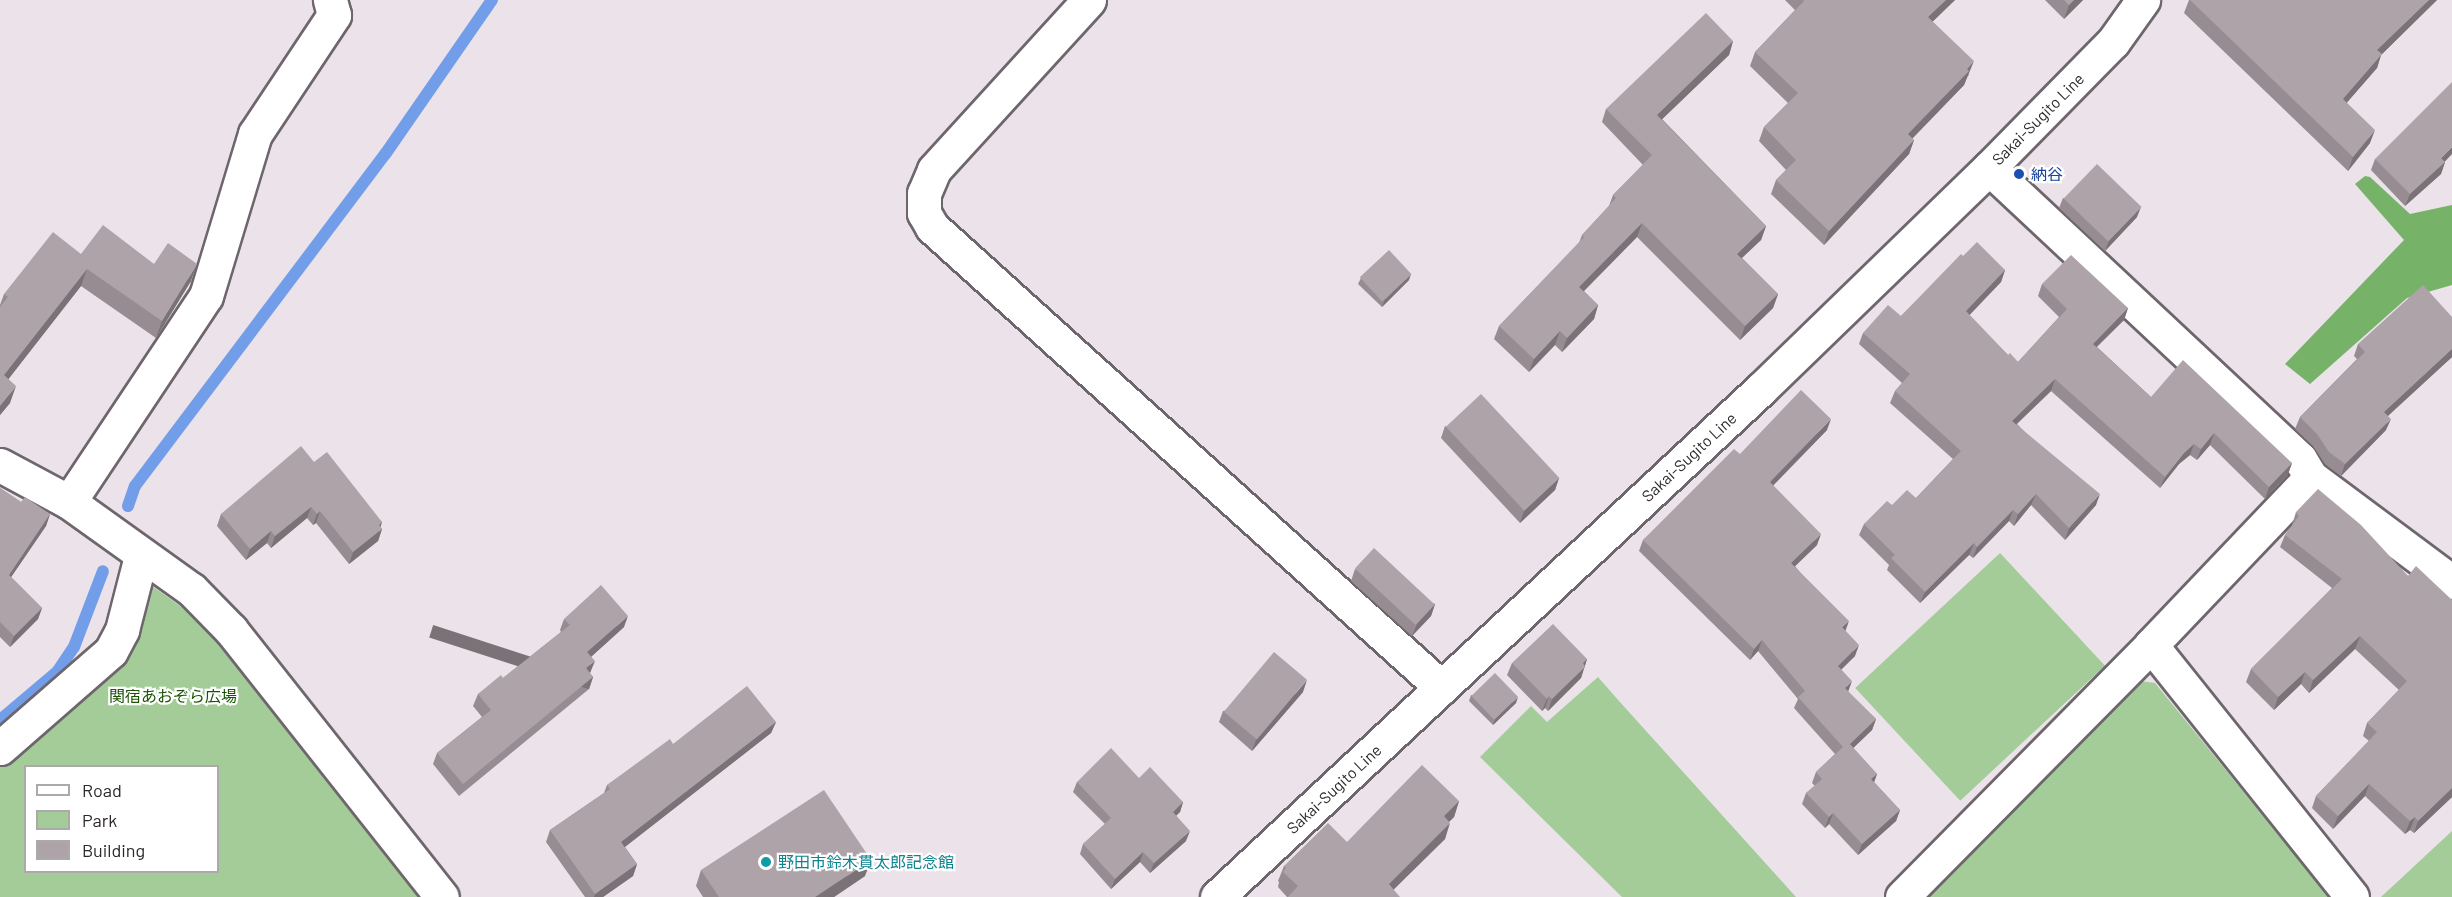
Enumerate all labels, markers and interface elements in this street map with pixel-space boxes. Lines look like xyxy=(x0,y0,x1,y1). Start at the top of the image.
street label: Sakai-Sugito Line xyxy=(1988,69,2088,169)
place label: 納谷 xyxy=(2031,164,2063,184)
marker: 納谷 xyxy=(2012,167,2026,181)
street label: Sakai-Sugito Line xyxy=(1638,408,1740,506)
park label: 関宿あおぞら広場 xyxy=(109,686,237,706)
street label: Sakai-Sugito Line xyxy=(1283,740,1385,838)
legend xyxy=(24,765,219,873)
text: Road xyxy=(82,779,122,801)
text: Park xyxy=(82,809,117,831)
text: Building xyxy=(82,839,145,861)
place label: 野田市鈴木貫太郎記念館 xyxy=(778,852,954,872)
marker: 野田市鈴木貫太郎記念館 xyxy=(759,855,773,869)

